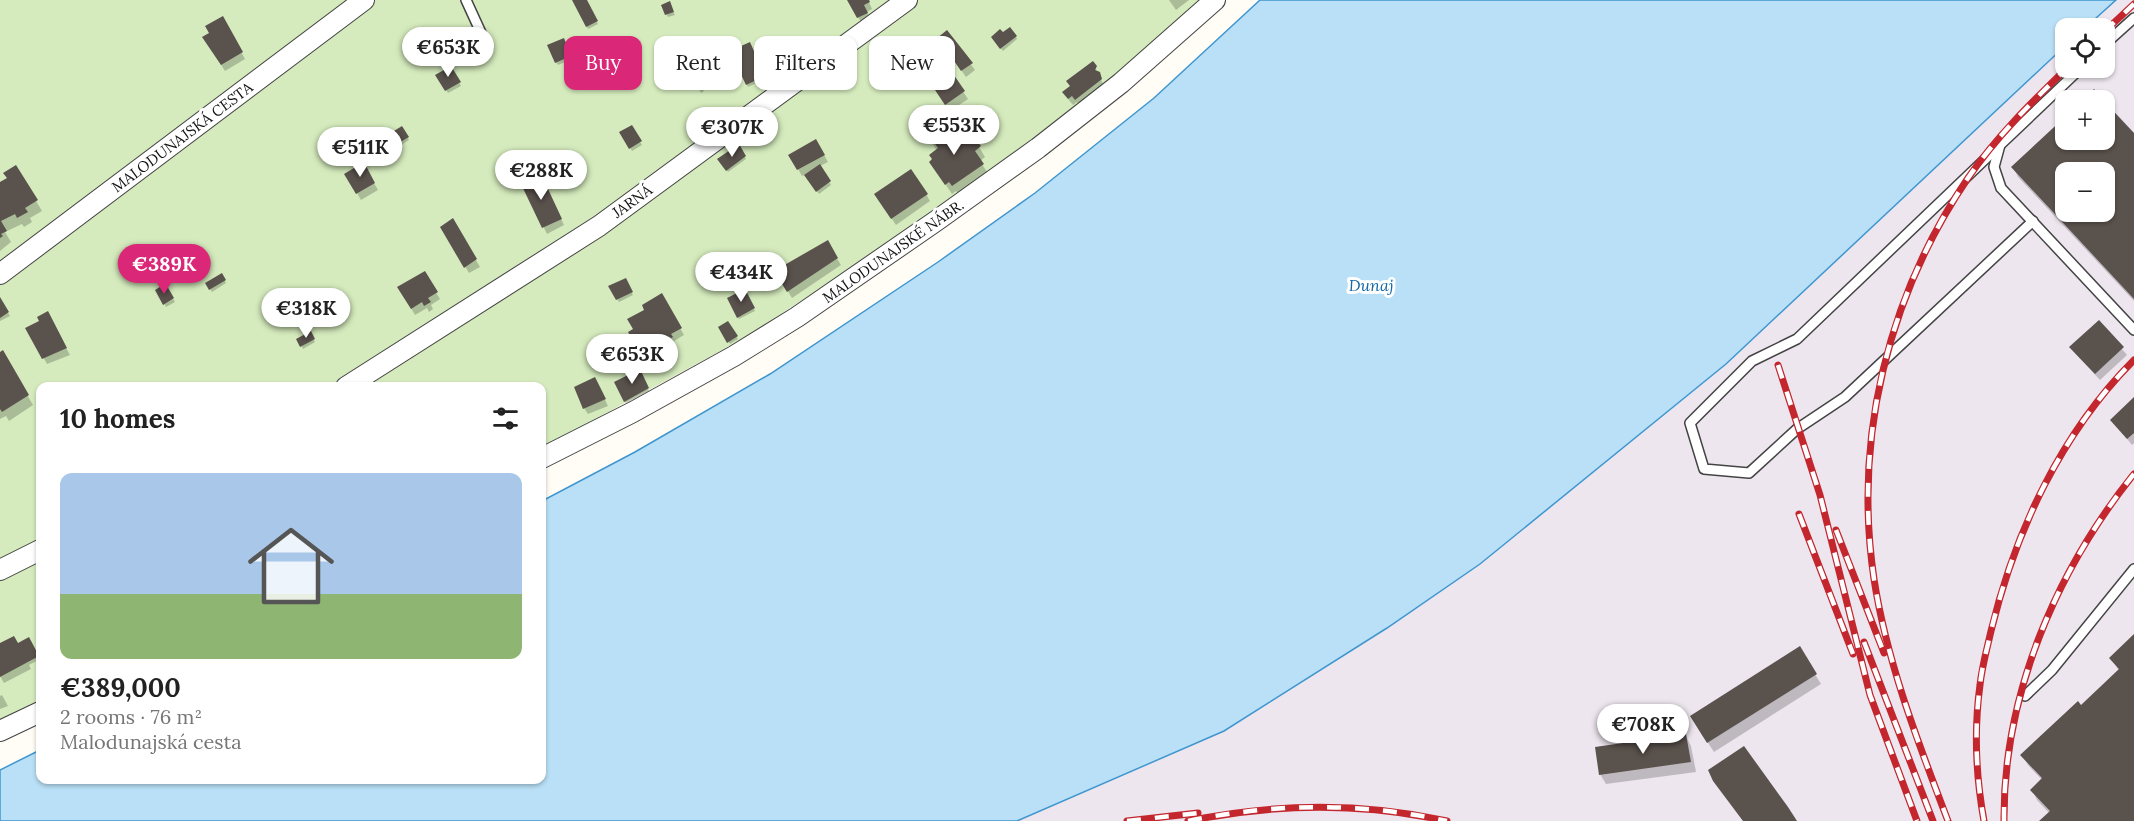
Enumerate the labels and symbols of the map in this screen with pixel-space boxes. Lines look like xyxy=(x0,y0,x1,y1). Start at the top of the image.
pin: €653K xyxy=(406,27,490,78)
street label: MALODUNAJSKÁ CESTA xyxy=(108,77,257,196)
pin: €553K xyxy=(912,105,996,156)
pin: €307K xyxy=(690,107,774,158)
pin: €511K xyxy=(318,127,402,178)
pin: €288K xyxy=(499,150,583,201)
street label: JARNÁ xyxy=(607,180,656,222)
street label: MALODUNAJSKÉ NÁBR. xyxy=(819,195,967,307)
pin: €389K xyxy=(122,244,206,295)
pin: €434K xyxy=(699,252,783,303)
water label: Dunaj xyxy=(1349,275,1393,295)
pin: €318K xyxy=(264,288,348,339)
pin: €653K xyxy=(590,334,674,385)
pin: €708K xyxy=(1601,704,1685,755)

